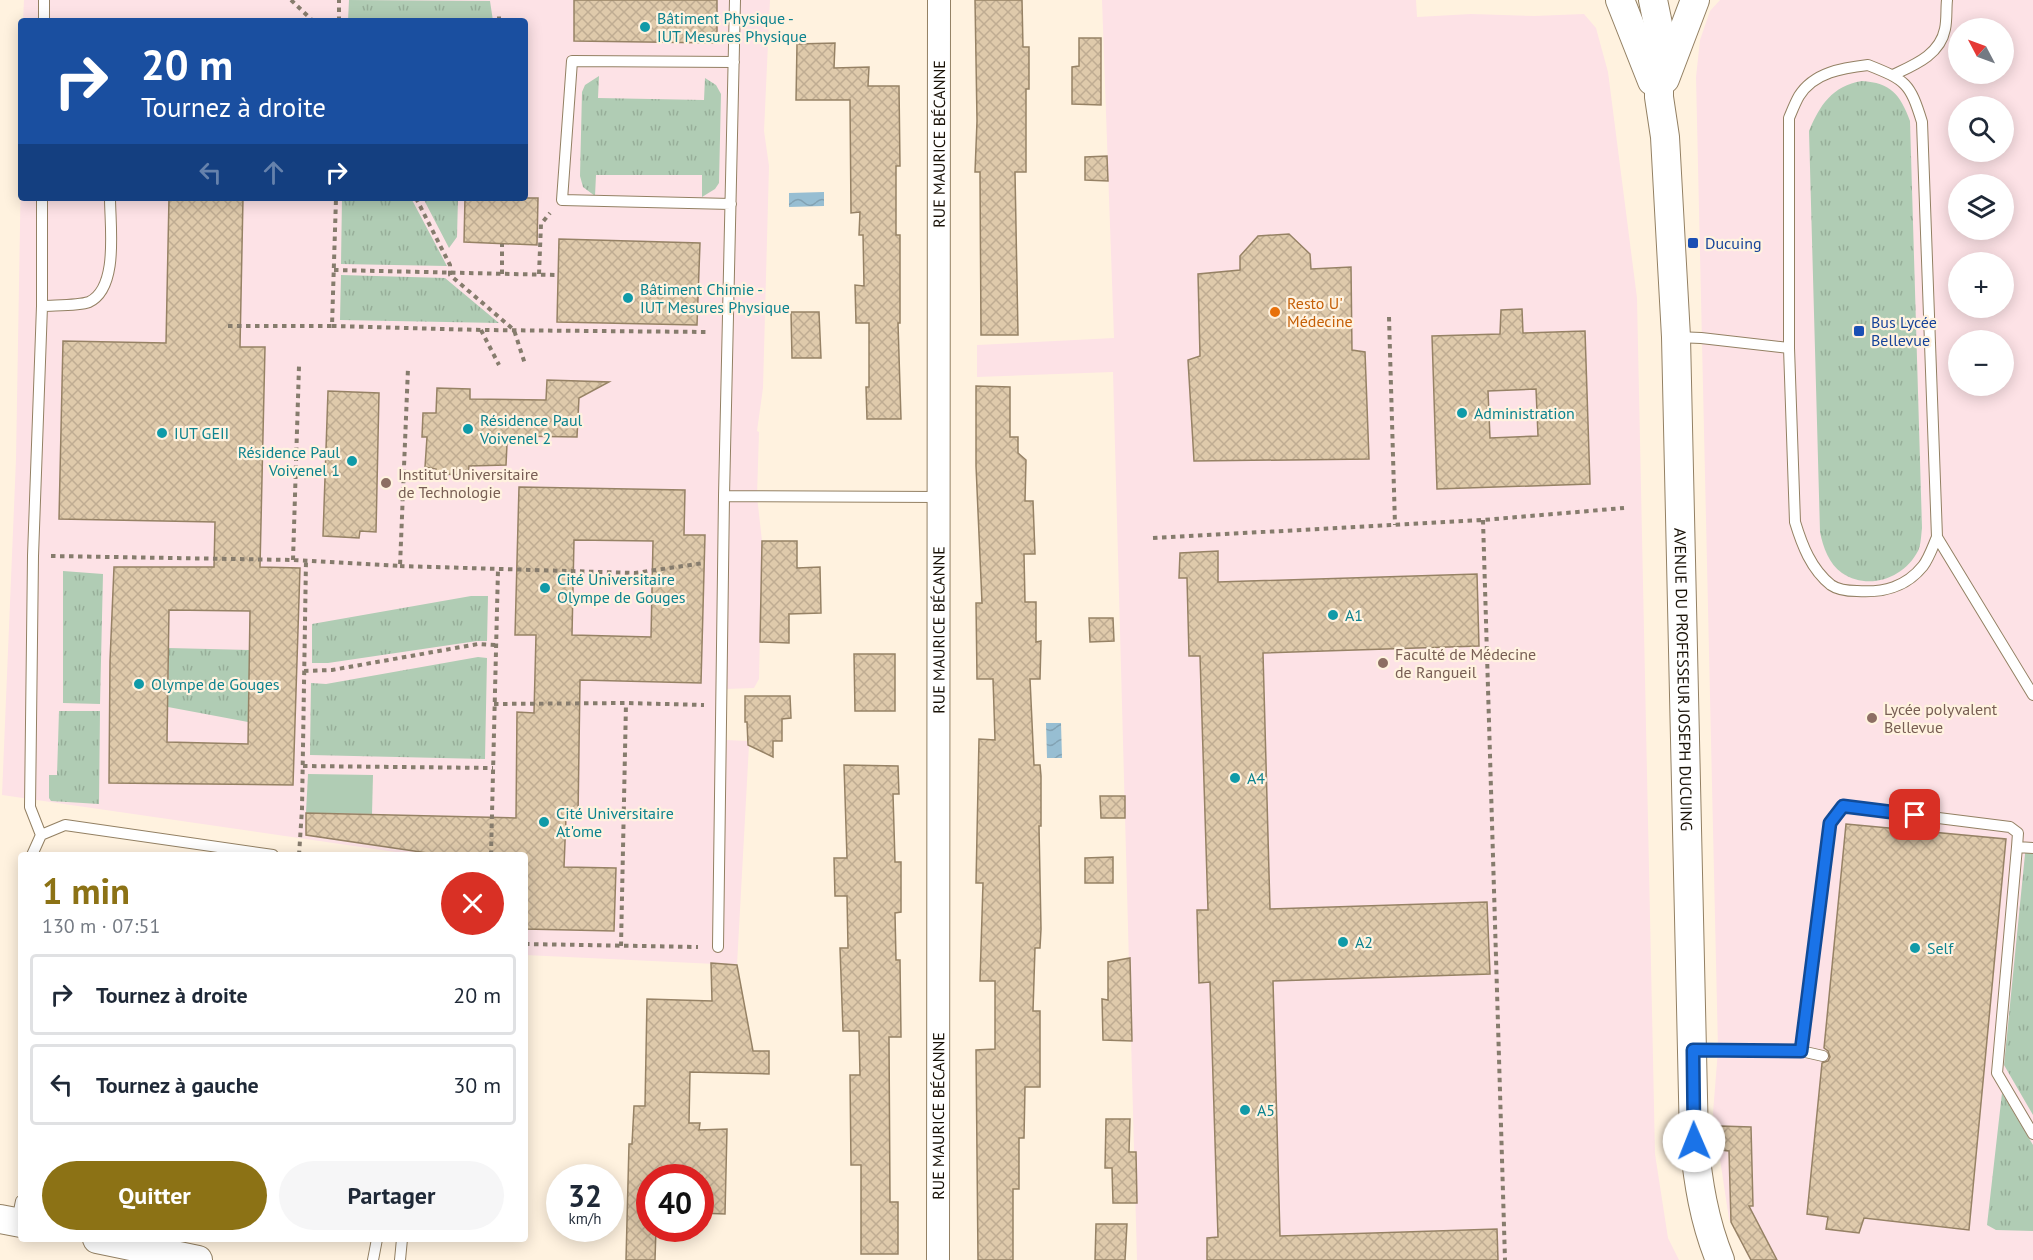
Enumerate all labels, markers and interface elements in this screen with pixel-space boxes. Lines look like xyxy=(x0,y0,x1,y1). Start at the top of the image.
place label: Bâtiment Physique - IUT Mesures Physique xyxy=(657,8,807,46)
north arrow xyxy=(1948,18,2014,84)
map controls xyxy=(1948,18,2014,396)
marker: Bâtiment Physique - IUT Mesures Physique xyxy=(638,20,652,34)
text: 20 m xyxy=(141,37,233,92)
icon: right xyxy=(42,42,120,120)
street label: RUE MAURICE BÉCANNE xyxy=(929,60,949,228)
text: Tournez à droite xyxy=(141,90,326,124)
button: search xyxy=(1948,96,2014,162)
icon: left xyxy=(194,156,227,189)
icon: ahead xyxy=(257,156,290,189)
icon: right xyxy=(320,156,353,189)
button: layers xyxy=(1948,174,2014,240)
place label: Ducuing xyxy=(1705,233,1762,253)
marker: Ducuing xyxy=(1686,236,1700,250)
button: + xyxy=(1948,252,2014,318)
place label: Bâtiment Chimie - IUT Mesures Physique xyxy=(640,279,790,317)
marker: Bâtiment Chimie - IUT Mesures Physique xyxy=(621,291,635,305)
place label: Resto U' Médecine xyxy=(1287,293,1353,331)
marker: Resto U' Médecine xyxy=(1268,305,1282,319)
place label: Bus Lycée Bellevue xyxy=(1871,312,1937,350)
marker: Bus Lycée Bellevue xyxy=(1852,324,1866,338)
button: − xyxy=(1948,330,2014,396)
place label: Administration xyxy=(1474,403,1575,423)
marker: Administration xyxy=(1455,406,1469,420)
place label: Résidence Paul Voivenel 2 xyxy=(479,410,583,448)
marker: Résidence Paul Voivenel 2 xyxy=(461,422,475,436)
place label: IUT GEII xyxy=(174,423,229,443)
marker: IUT GEII xyxy=(155,426,169,440)
place label: Résidence Paul Voivenel 1 xyxy=(238,442,340,480)
marker: Résidence Paul Voivenel 1 xyxy=(345,454,359,468)
place label: Institut Universitaire de Technologie xyxy=(398,464,538,502)
marker: Institut Universitaire de Technologie xyxy=(379,476,393,490)
street label: AVENUE DU PROFESSEUR JOSEPH DUCUING xyxy=(1670,528,1697,831)
street label: RUE MAURICE BÉCANNE xyxy=(928,546,949,714)
place label: Cité Universitaire Olympe de Gouges xyxy=(557,569,686,607)
marker: Cité Universitaire Olympe de Gouges xyxy=(538,581,552,595)
place label: A1 xyxy=(1345,605,1363,625)
marker: A1 xyxy=(1326,608,1340,622)
place label: Faculté de Médecine de Rangueil xyxy=(1395,644,1536,682)
marker: Faculté de Médecine de Rangueil xyxy=(1376,656,1390,670)
place label: Olympe de Gouges xyxy=(151,674,280,694)
marker: Olympe de Gouges xyxy=(132,677,146,691)
place label: Lycée polyvalent Bellevue xyxy=(1884,699,1998,737)
marker: Lycée polyvalent Bellevue xyxy=(1865,711,1879,725)
place label: A4 xyxy=(1247,768,1265,788)
marker: A4 xyxy=(1228,771,1242,785)
pin xyxy=(1889,789,1940,840)
icon: arrive xyxy=(1898,798,1931,831)
place label: Cité Universitaire At'ome xyxy=(556,803,674,841)
marker: Cité Universitaire At'ome xyxy=(537,815,551,829)
text: 1 min xyxy=(42,867,130,914)
button: close xyxy=(441,872,504,935)
text: 130 m · 07:51 xyxy=(42,913,160,939)
place label: A2 xyxy=(1355,932,1373,952)
marker: A2 xyxy=(1336,935,1350,949)
place label: Self xyxy=(1927,938,1954,958)
marker: Self xyxy=(1908,941,1922,955)
icon: right xyxy=(45,978,78,1011)
text: Tournez à droite xyxy=(96,981,248,1009)
text: 20 m xyxy=(453,981,501,1009)
street label: RUE MAURICE BÉCANNE xyxy=(928,1032,948,1200)
icon: left xyxy=(45,1068,78,1101)
text: Tournez à gauche xyxy=(96,1071,259,1099)
text: 30 m xyxy=(453,1071,501,1099)
place label: A5 xyxy=(1257,1100,1275,1120)
marker: A5 xyxy=(1238,1103,1252,1117)
position arrow xyxy=(1662,1109,1726,1173)
button: Quitter xyxy=(42,1161,267,1230)
button: Partager xyxy=(279,1161,504,1230)
speed limit sign: 40 xyxy=(636,1164,714,1242)
text: 32 xyxy=(568,1176,602,1215)
text: km/h xyxy=(569,1209,601,1228)

